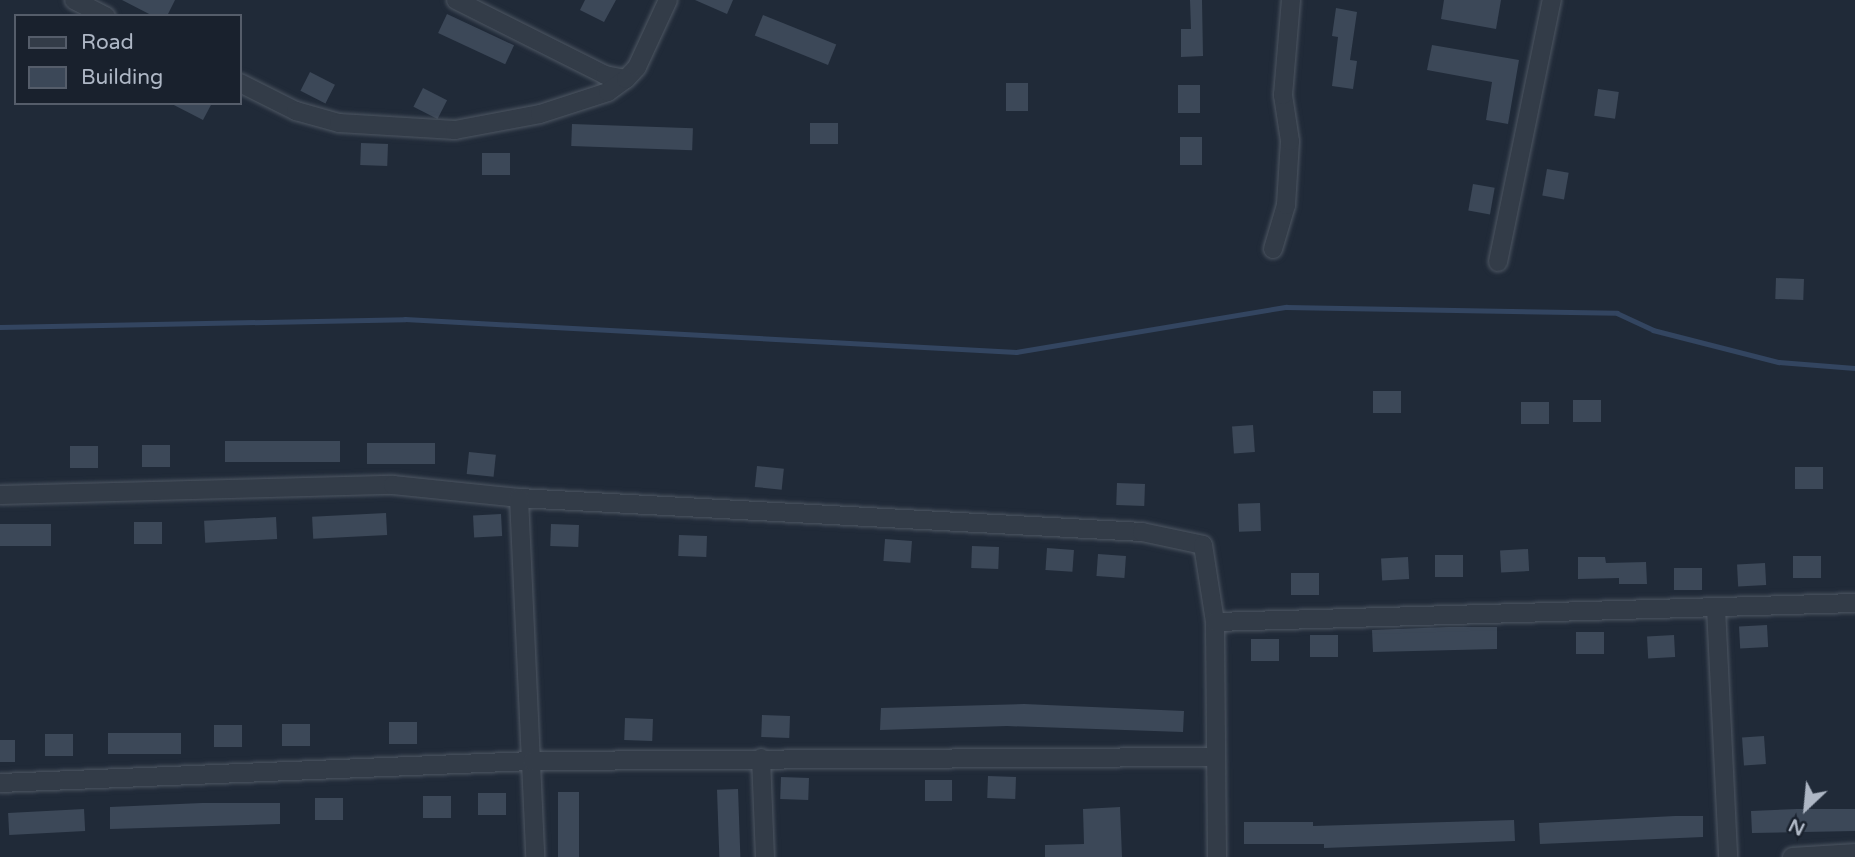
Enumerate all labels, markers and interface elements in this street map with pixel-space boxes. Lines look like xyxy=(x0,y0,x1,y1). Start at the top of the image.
legend xyxy=(14,14,242,105)
text: Road xyxy=(81,30,134,55)
text: Building xyxy=(81,65,163,90)
north arrow xyxy=(1771,773,1841,843)
text: N xyxy=(1785,814,1808,840)

